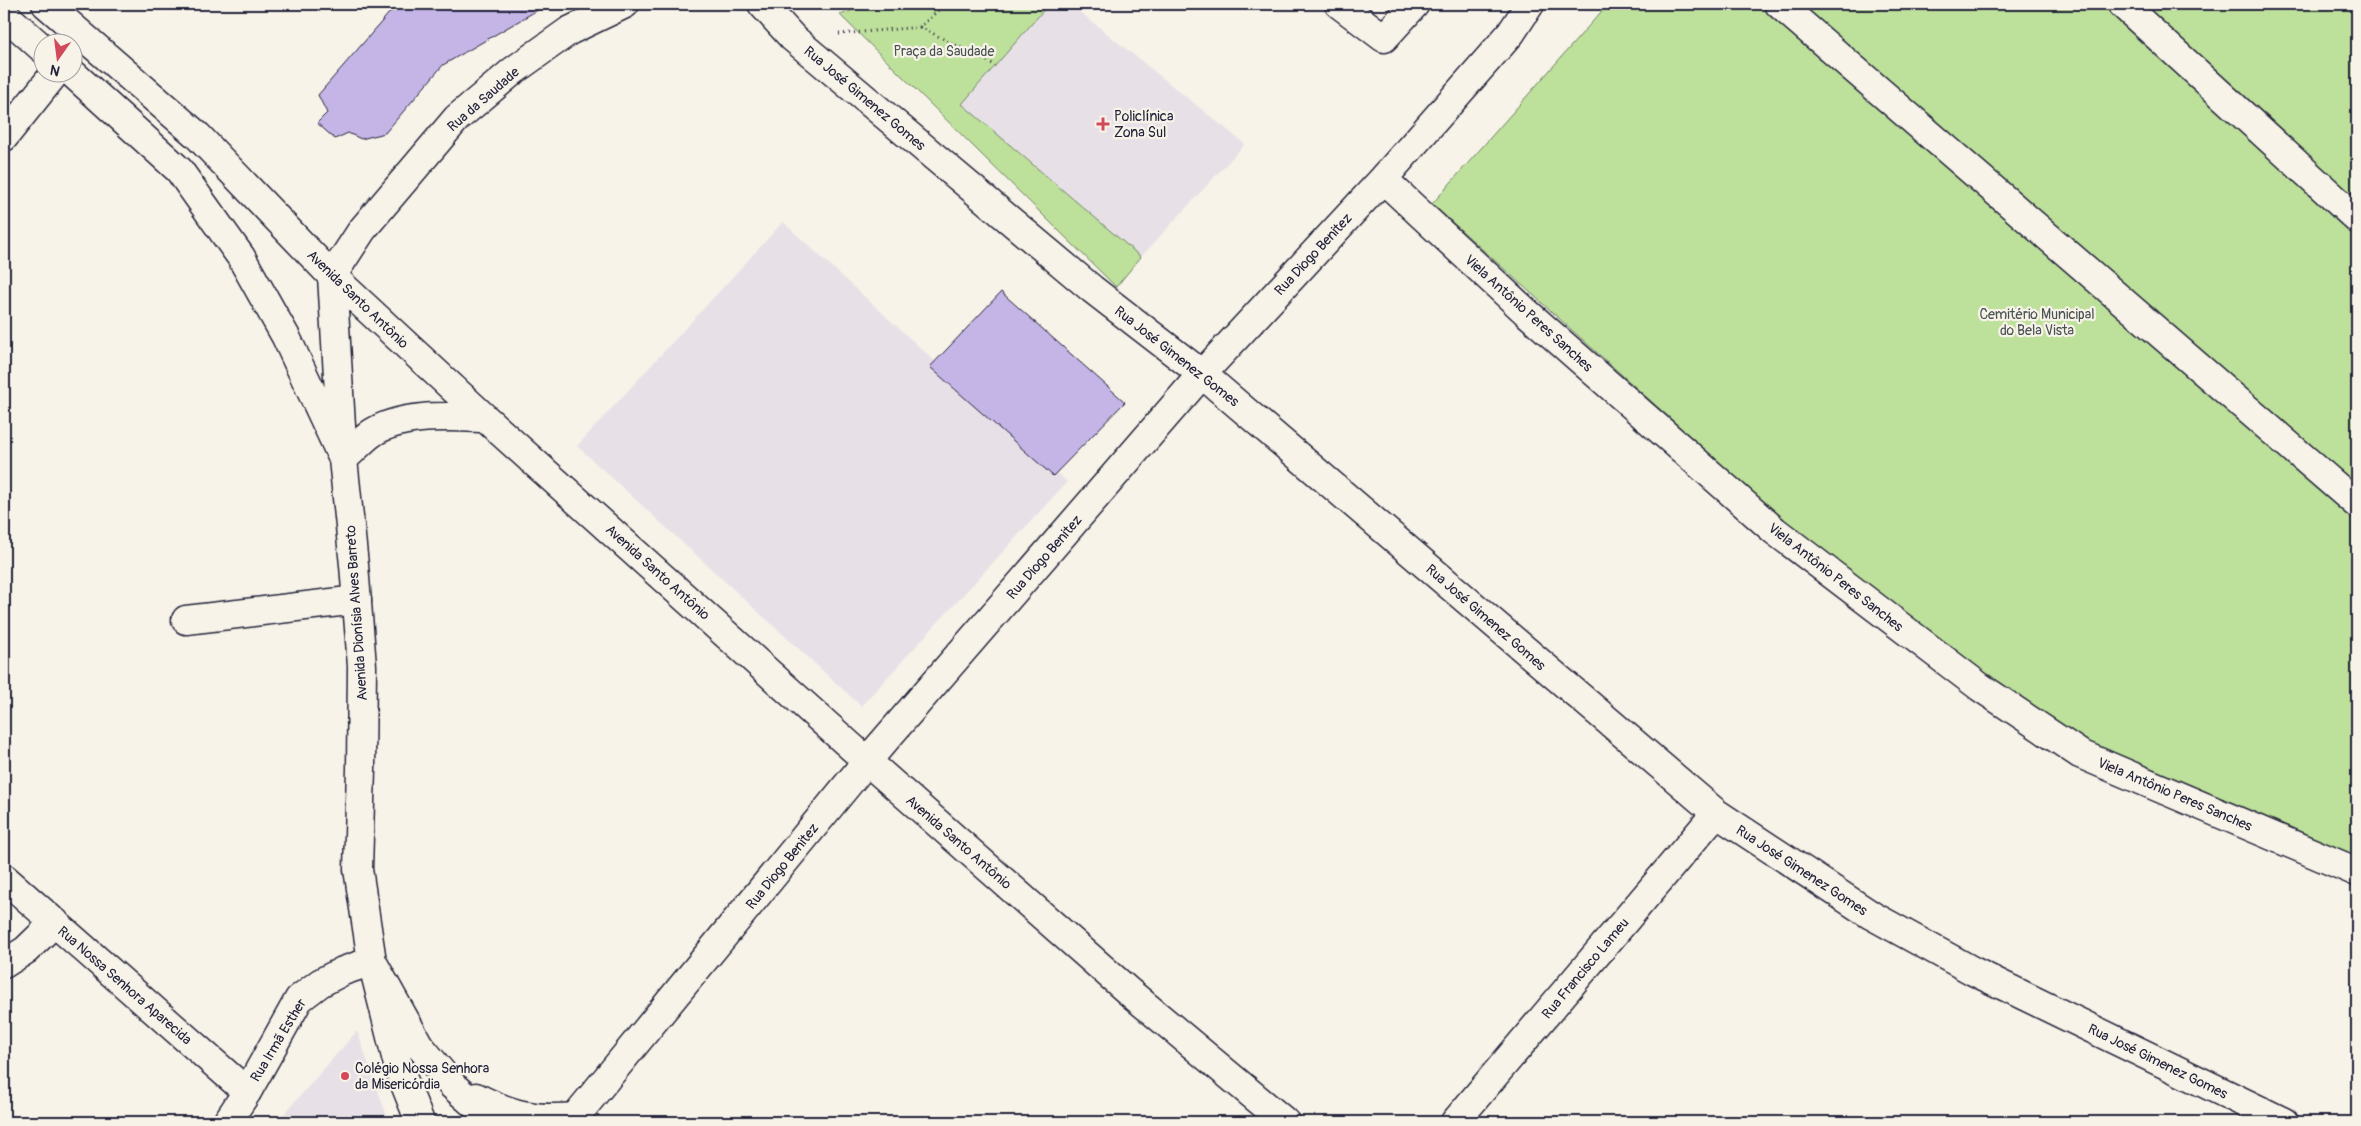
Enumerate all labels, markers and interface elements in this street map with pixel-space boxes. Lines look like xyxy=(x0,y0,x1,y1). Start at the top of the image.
north arrow xyxy=(32,32,82,82)
street label: Rua José Gimenez Gomes xyxy=(800,43,929,155)
park label: Praça da Saudade xyxy=(894,43,995,60)
text: N xyxy=(48,61,62,80)
street label: Rua da Saudade xyxy=(444,63,523,135)
place label: Policlínica Zona Sul xyxy=(1114,108,1173,141)
marker: Policlínica Zona Sul xyxy=(1096,117,1110,131)
street label: Rua Diogo Benitez xyxy=(1271,210,1356,299)
street label: Avenida Santo Antônio xyxy=(303,247,412,352)
street label: Viela Antônio Peres Sanches xyxy=(1461,251,1597,376)
street label: Rua José Gimenez Gomes xyxy=(1111,303,1243,411)
park label: Cemitério Municipal do Bela Vista xyxy=(1979,306,2095,339)
street label: Rua Diogo Benitez xyxy=(1003,512,1086,603)
street label: Viela Antônio Peres Sanches xyxy=(1765,519,1907,636)
street label: Avenida Santo Antônio xyxy=(602,521,714,624)
street label: Avenida Dionísia Alves Barreto xyxy=(342,524,371,701)
street label: Rua José Gimenez Gomes xyxy=(1422,561,1550,675)
street label: Viela Antônio Peres Sanches xyxy=(2095,754,2255,835)
street label: Avenida Santo Antônio xyxy=(902,792,1015,893)
street label: Rua Diogo Benitez xyxy=(742,820,822,913)
street label: Rua José Gimenez Gomes xyxy=(1733,822,1871,920)
street label: Rua Francisco Lameu xyxy=(1538,914,1633,1022)
street label: Rua Nossa Senhora Aparecida xyxy=(54,923,195,1048)
street label: Rua Irmã Esther xyxy=(247,996,310,1085)
street label: Rua José Gimenez Gomes xyxy=(2085,1020,2231,1103)
place label: Colégio Nossa Senhora da Misericórdia xyxy=(355,1060,489,1093)
marker: Colégio Nossa Senhora da Misericórdia xyxy=(339,1070,351,1082)

